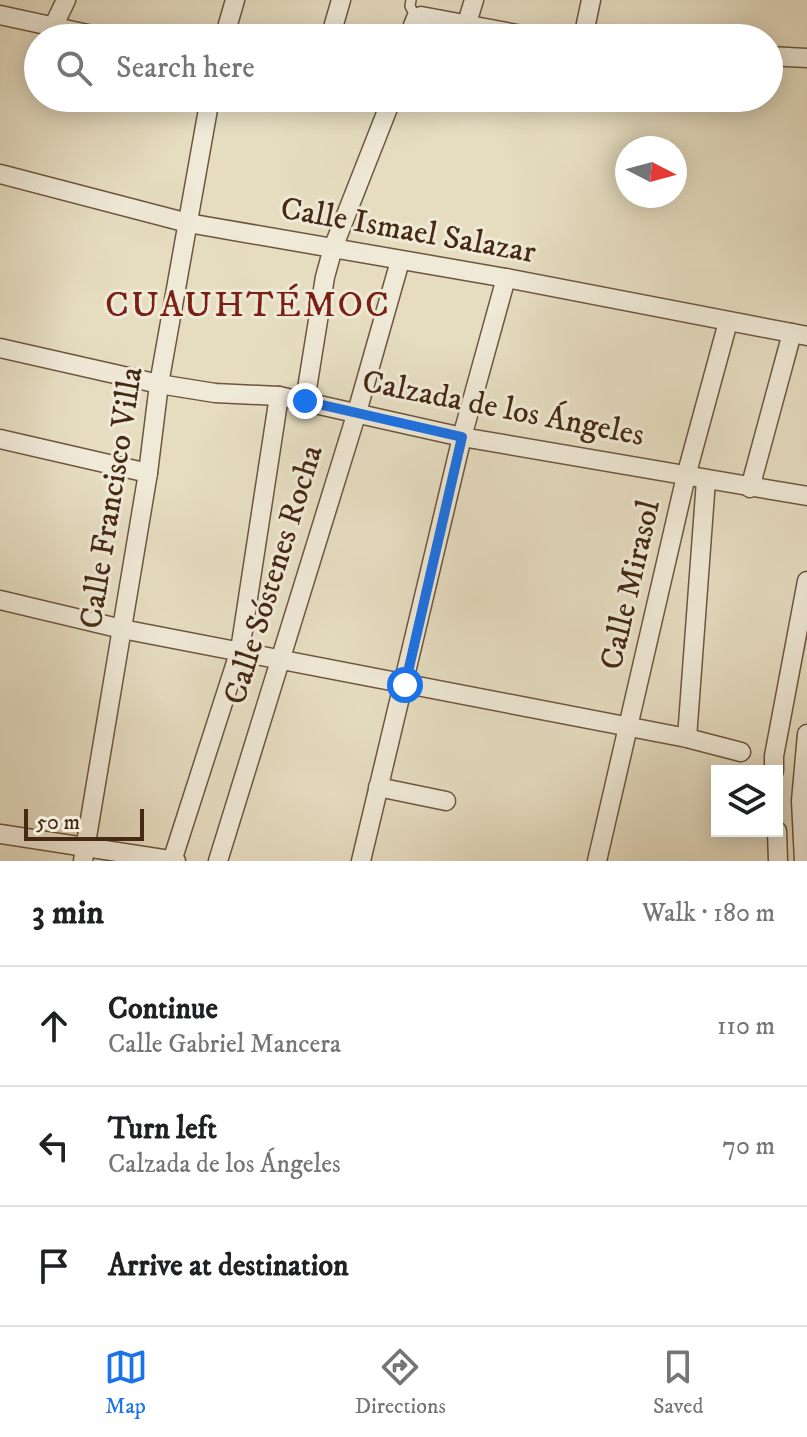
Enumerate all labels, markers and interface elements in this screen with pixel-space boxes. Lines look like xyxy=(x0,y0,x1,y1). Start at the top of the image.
search box xyxy=(24,24,783,112)
icon: search xyxy=(52,46,96,90)
text: Search here xyxy=(116,50,255,87)
north arrow xyxy=(615,136,687,208)
street label: Calle Ismael Salazar xyxy=(277,189,539,273)
district label: CUAUHTÉMOC xyxy=(105,283,391,328)
street label: Calzada de los Ángeles xyxy=(359,362,647,456)
street label: Calle Francisco Villa xyxy=(72,364,152,632)
route end xyxy=(287,383,323,419)
street label: Calle Sóstenes Rocha xyxy=(216,440,333,709)
street label: Calle Mirasol xyxy=(592,496,670,674)
route start xyxy=(387,667,423,703)
map controls xyxy=(711,765,783,837)
button: layers xyxy=(711,765,783,837)
scale bar xyxy=(24,805,144,841)
text: 50 m xyxy=(36,809,80,836)
text: 3 min xyxy=(32,892,104,934)
text: Walk · 180 m xyxy=(642,897,775,930)
text: Continue xyxy=(108,991,218,1028)
icon: ahead xyxy=(32,1004,76,1048)
text: 110 m xyxy=(717,1010,775,1043)
text: Calle Gabriel Mancera xyxy=(108,1028,341,1061)
text: Turn left xyxy=(108,1111,217,1148)
icon: left xyxy=(32,1124,76,1168)
text: 70 m xyxy=(722,1130,775,1163)
text: Calzada de los Ángeles xyxy=(108,1148,341,1181)
icon: arrive xyxy=(32,1244,76,1288)
text: Arrive at destination xyxy=(108,1248,349,1285)
tab: Map xyxy=(104,1345,148,1420)
tab: Directions xyxy=(355,1345,446,1420)
tab: Saved xyxy=(653,1345,703,1420)

